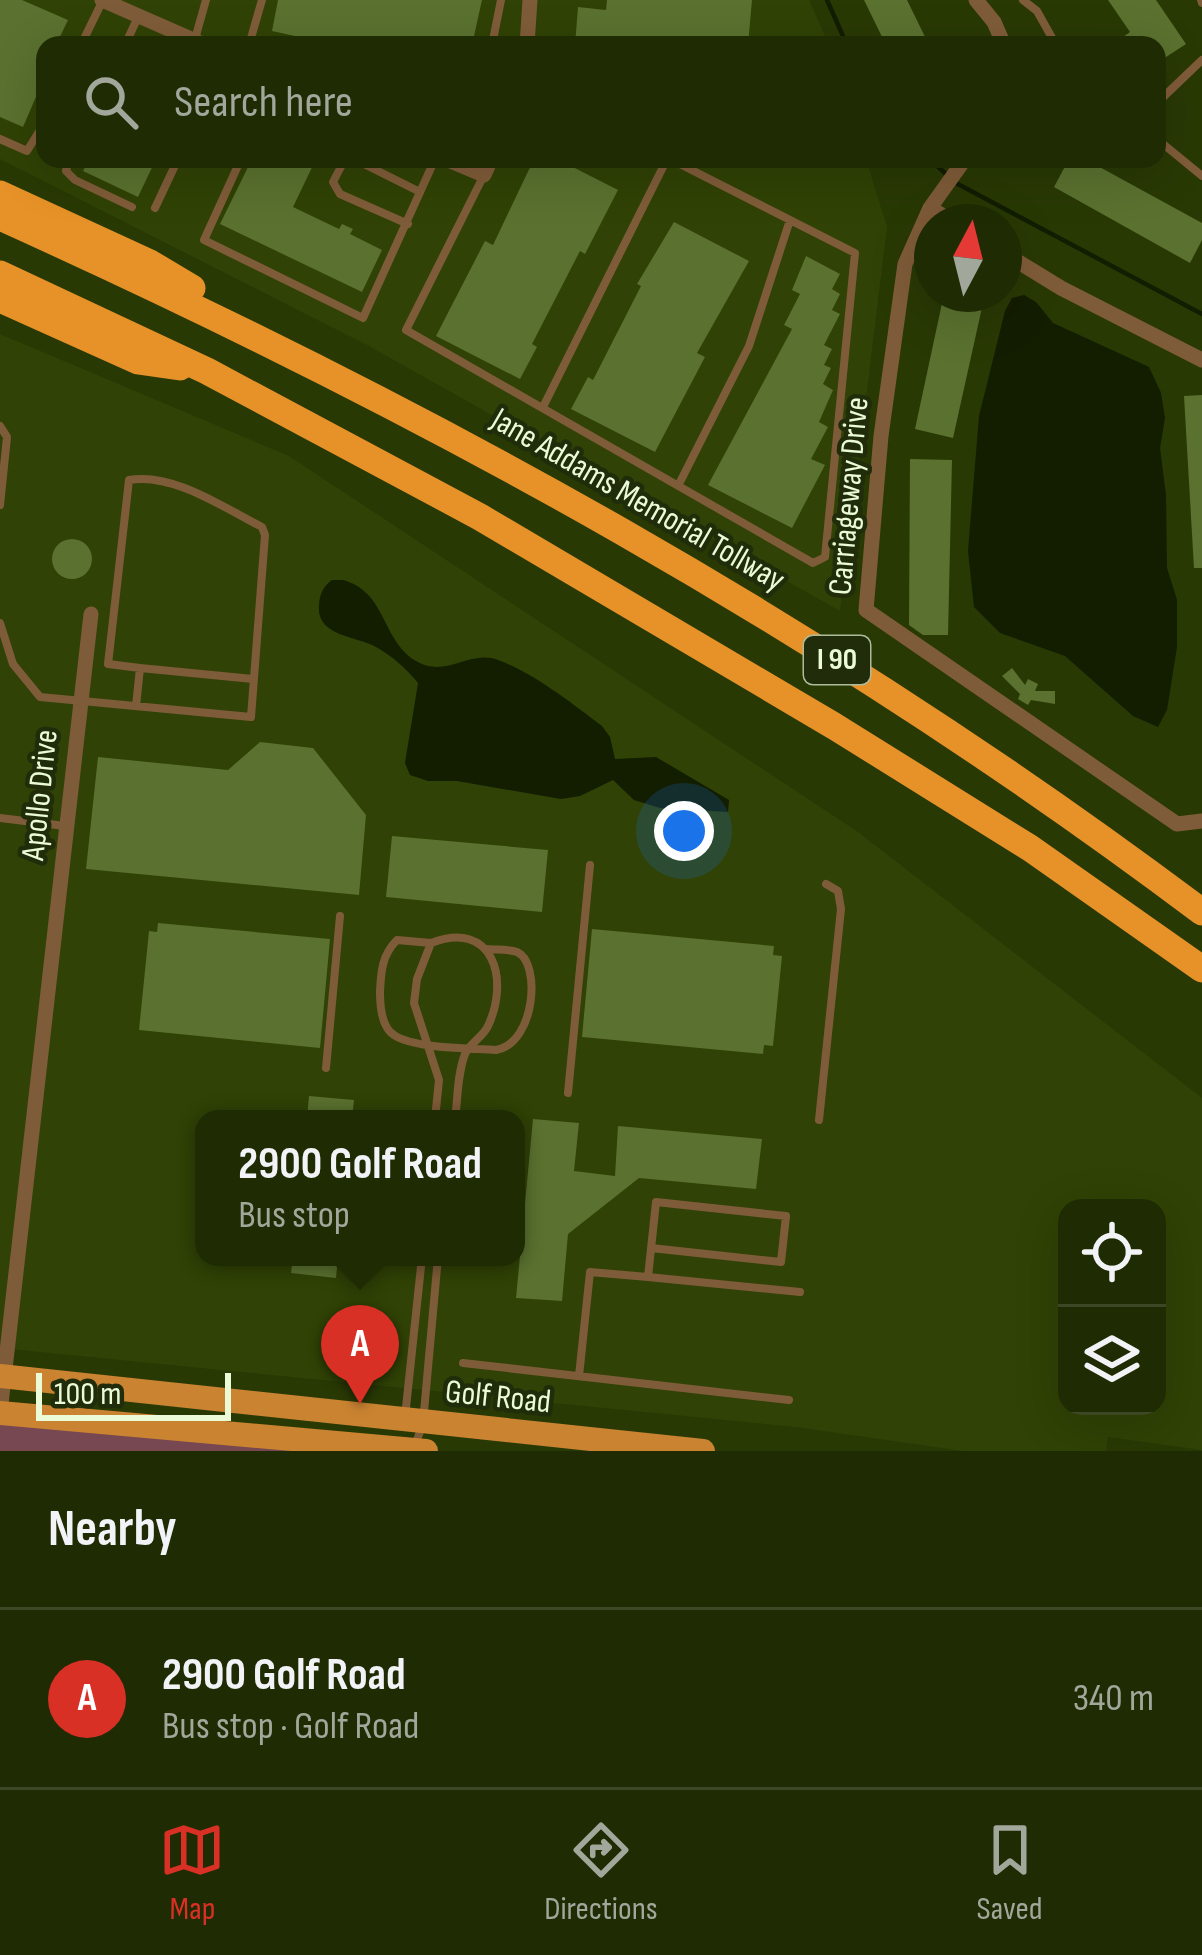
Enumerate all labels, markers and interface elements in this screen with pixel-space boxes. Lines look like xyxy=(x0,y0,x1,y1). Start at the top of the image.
search box xyxy=(36,36,1166,168)
icon: search xyxy=(78,69,144,135)
text: Search here xyxy=(174,75,353,130)
north arrow xyxy=(914,204,1022,312)
street label: Carriageway Drive xyxy=(820,395,878,597)
street label: Jane Addams Memorial Tollway xyxy=(483,399,792,601)
road number: I 90 xyxy=(804,636,870,684)
street label: Apollo Drive xyxy=(13,728,67,863)
your location xyxy=(654,801,714,861)
popup xyxy=(195,1110,525,1266)
text: 2900 Golf Road xyxy=(238,1137,482,1192)
text: Bus stop xyxy=(238,1192,350,1239)
map controls xyxy=(1058,1199,1166,1415)
button: locate xyxy=(1058,1199,1166,1307)
pin: A xyxy=(321,1305,399,1404)
button: layers xyxy=(1058,1307,1166,1415)
scale bar xyxy=(36,1367,231,1420)
street label: Golf Road xyxy=(443,1372,553,1422)
text: 100 m xyxy=(54,1374,121,1414)
text: Nearby xyxy=(48,1499,177,1560)
text: 2900 Golf Road xyxy=(162,1648,406,1703)
text: A xyxy=(78,1675,96,1722)
text: 340 m xyxy=(1073,1675,1154,1722)
text: Bus stop · Golf Road xyxy=(162,1703,419,1750)
tab: Map xyxy=(159,1817,225,1929)
tab: Directions xyxy=(544,1817,658,1929)
tab: Saved xyxy=(976,1817,1043,1929)

